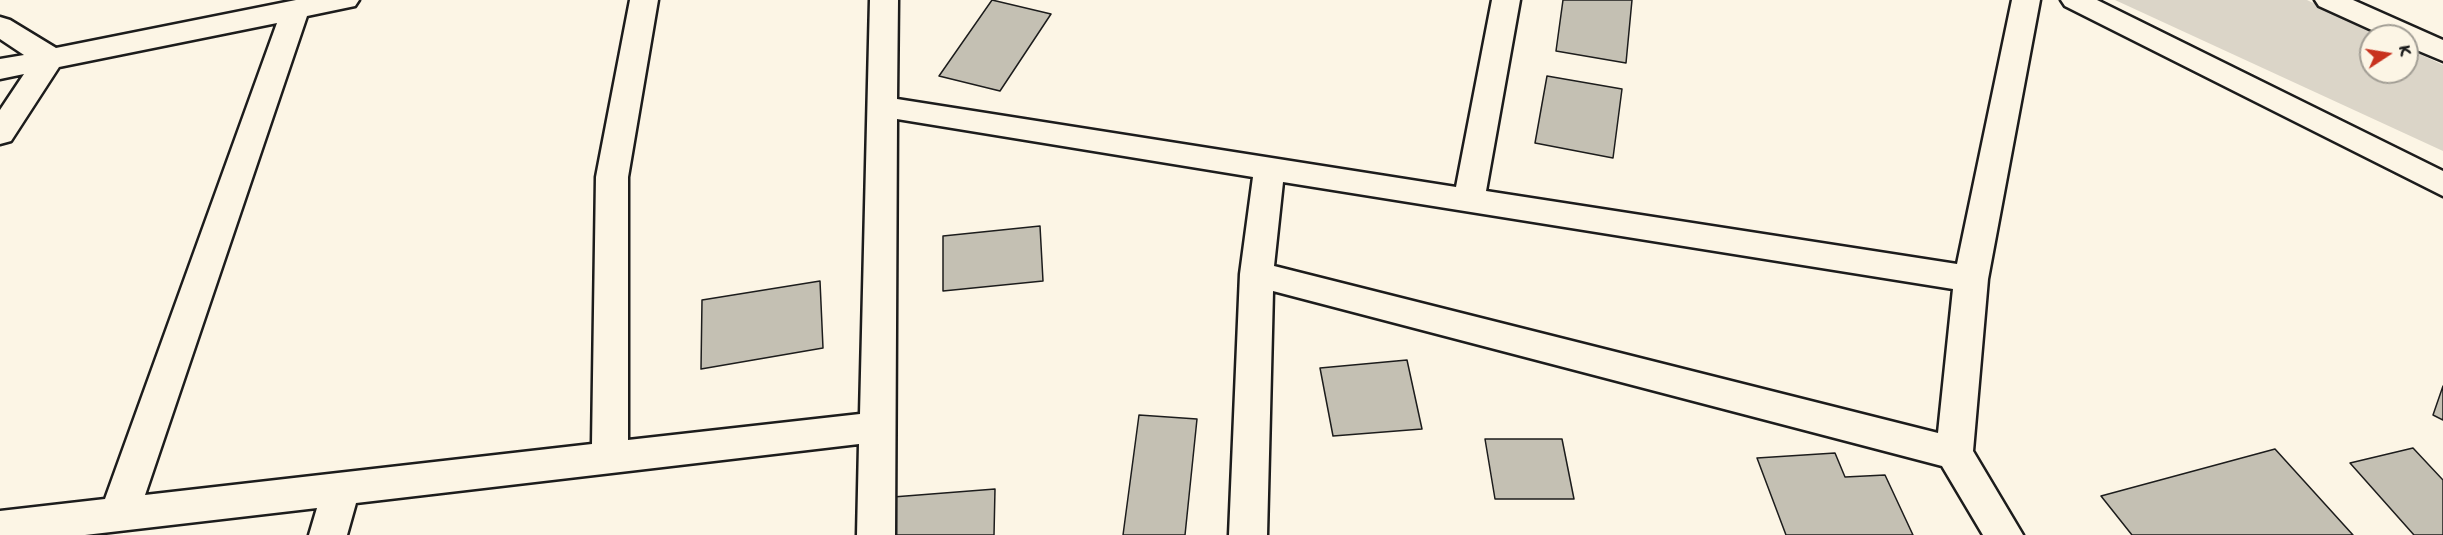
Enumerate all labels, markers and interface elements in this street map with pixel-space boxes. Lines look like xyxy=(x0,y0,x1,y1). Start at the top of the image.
north arrow xyxy=(2359,24,2419,84)
text: K xyxy=(2394,43,2417,58)

